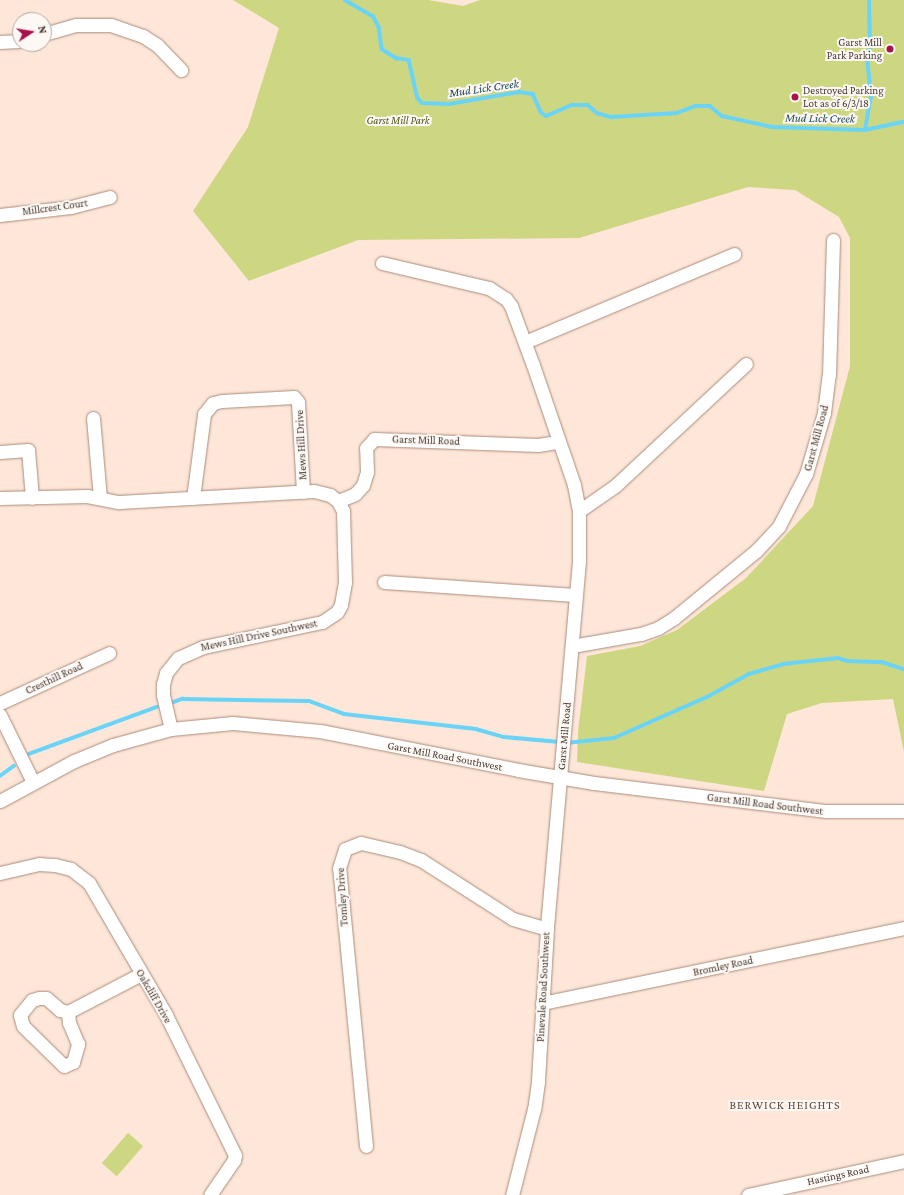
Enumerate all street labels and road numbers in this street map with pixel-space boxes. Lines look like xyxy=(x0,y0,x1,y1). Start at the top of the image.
street label: Millcrest Court xyxy=(21,196,89,218)
street label: Garst Mill Road xyxy=(801,403,831,473)
street label: Mews Hill Drive xyxy=(293,410,309,480)
street label: Garst Mill Road xyxy=(392,432,460,448)
street label: Mews Hill Drive Southwest xyxy=(199,616,319,654)
street label: Cresthill Road xyxy=(23,659,85,697)
street label: Garst Mill Road xyxy=(554,702,574,770)
street label: Garst Mill Road Southwest xyxy=(386,738,504,774)
street label: Garst Mill Road Southwest xyxy=(706,790,824,818)
street label: Tomley Drive xyxy=(333,867,351,927)
street label: Pinevale Road Southwest xyxy=(534,932,552,1042)
street label: Bromley Road xyxy=(692,953,754,979)
street label: Oakcliff Drive xyxy=(133,967,175,1025)
street label: Hastings Road xyxy=(806,1162,870,1188)

